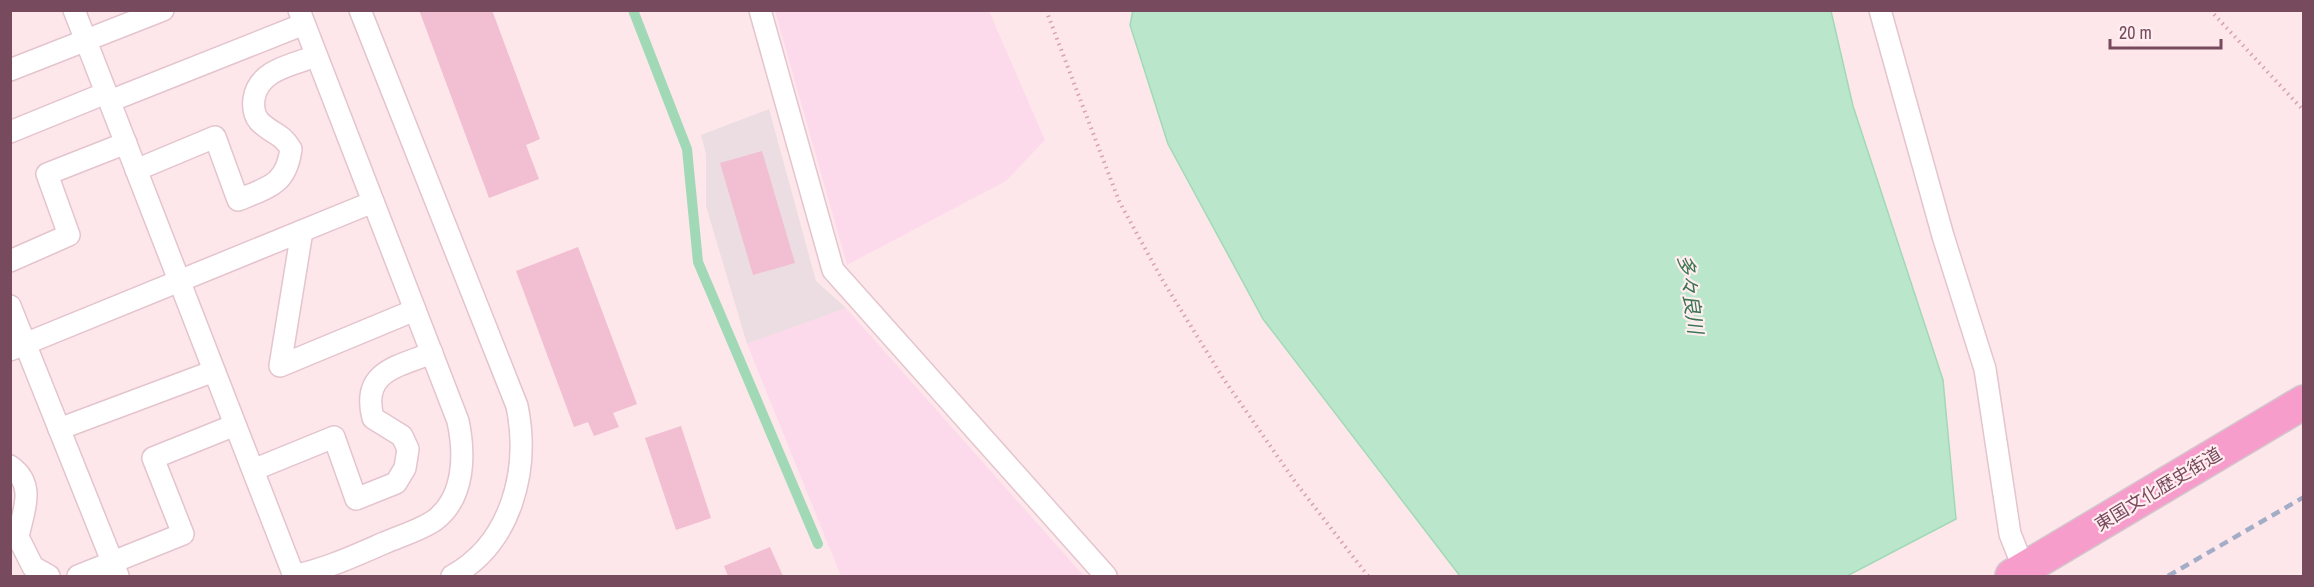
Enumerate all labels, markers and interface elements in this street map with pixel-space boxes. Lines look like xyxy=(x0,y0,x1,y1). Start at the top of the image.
scale bar xyxy=(2110,12,2221,50)
text: 20 m xyxy=(2119,20,2152,45)
water label: 多々良川 xyxy=(1672,253,1710,337)
street label: 東国文化歴史街道 xyxy=(2090,441,2226,537)

